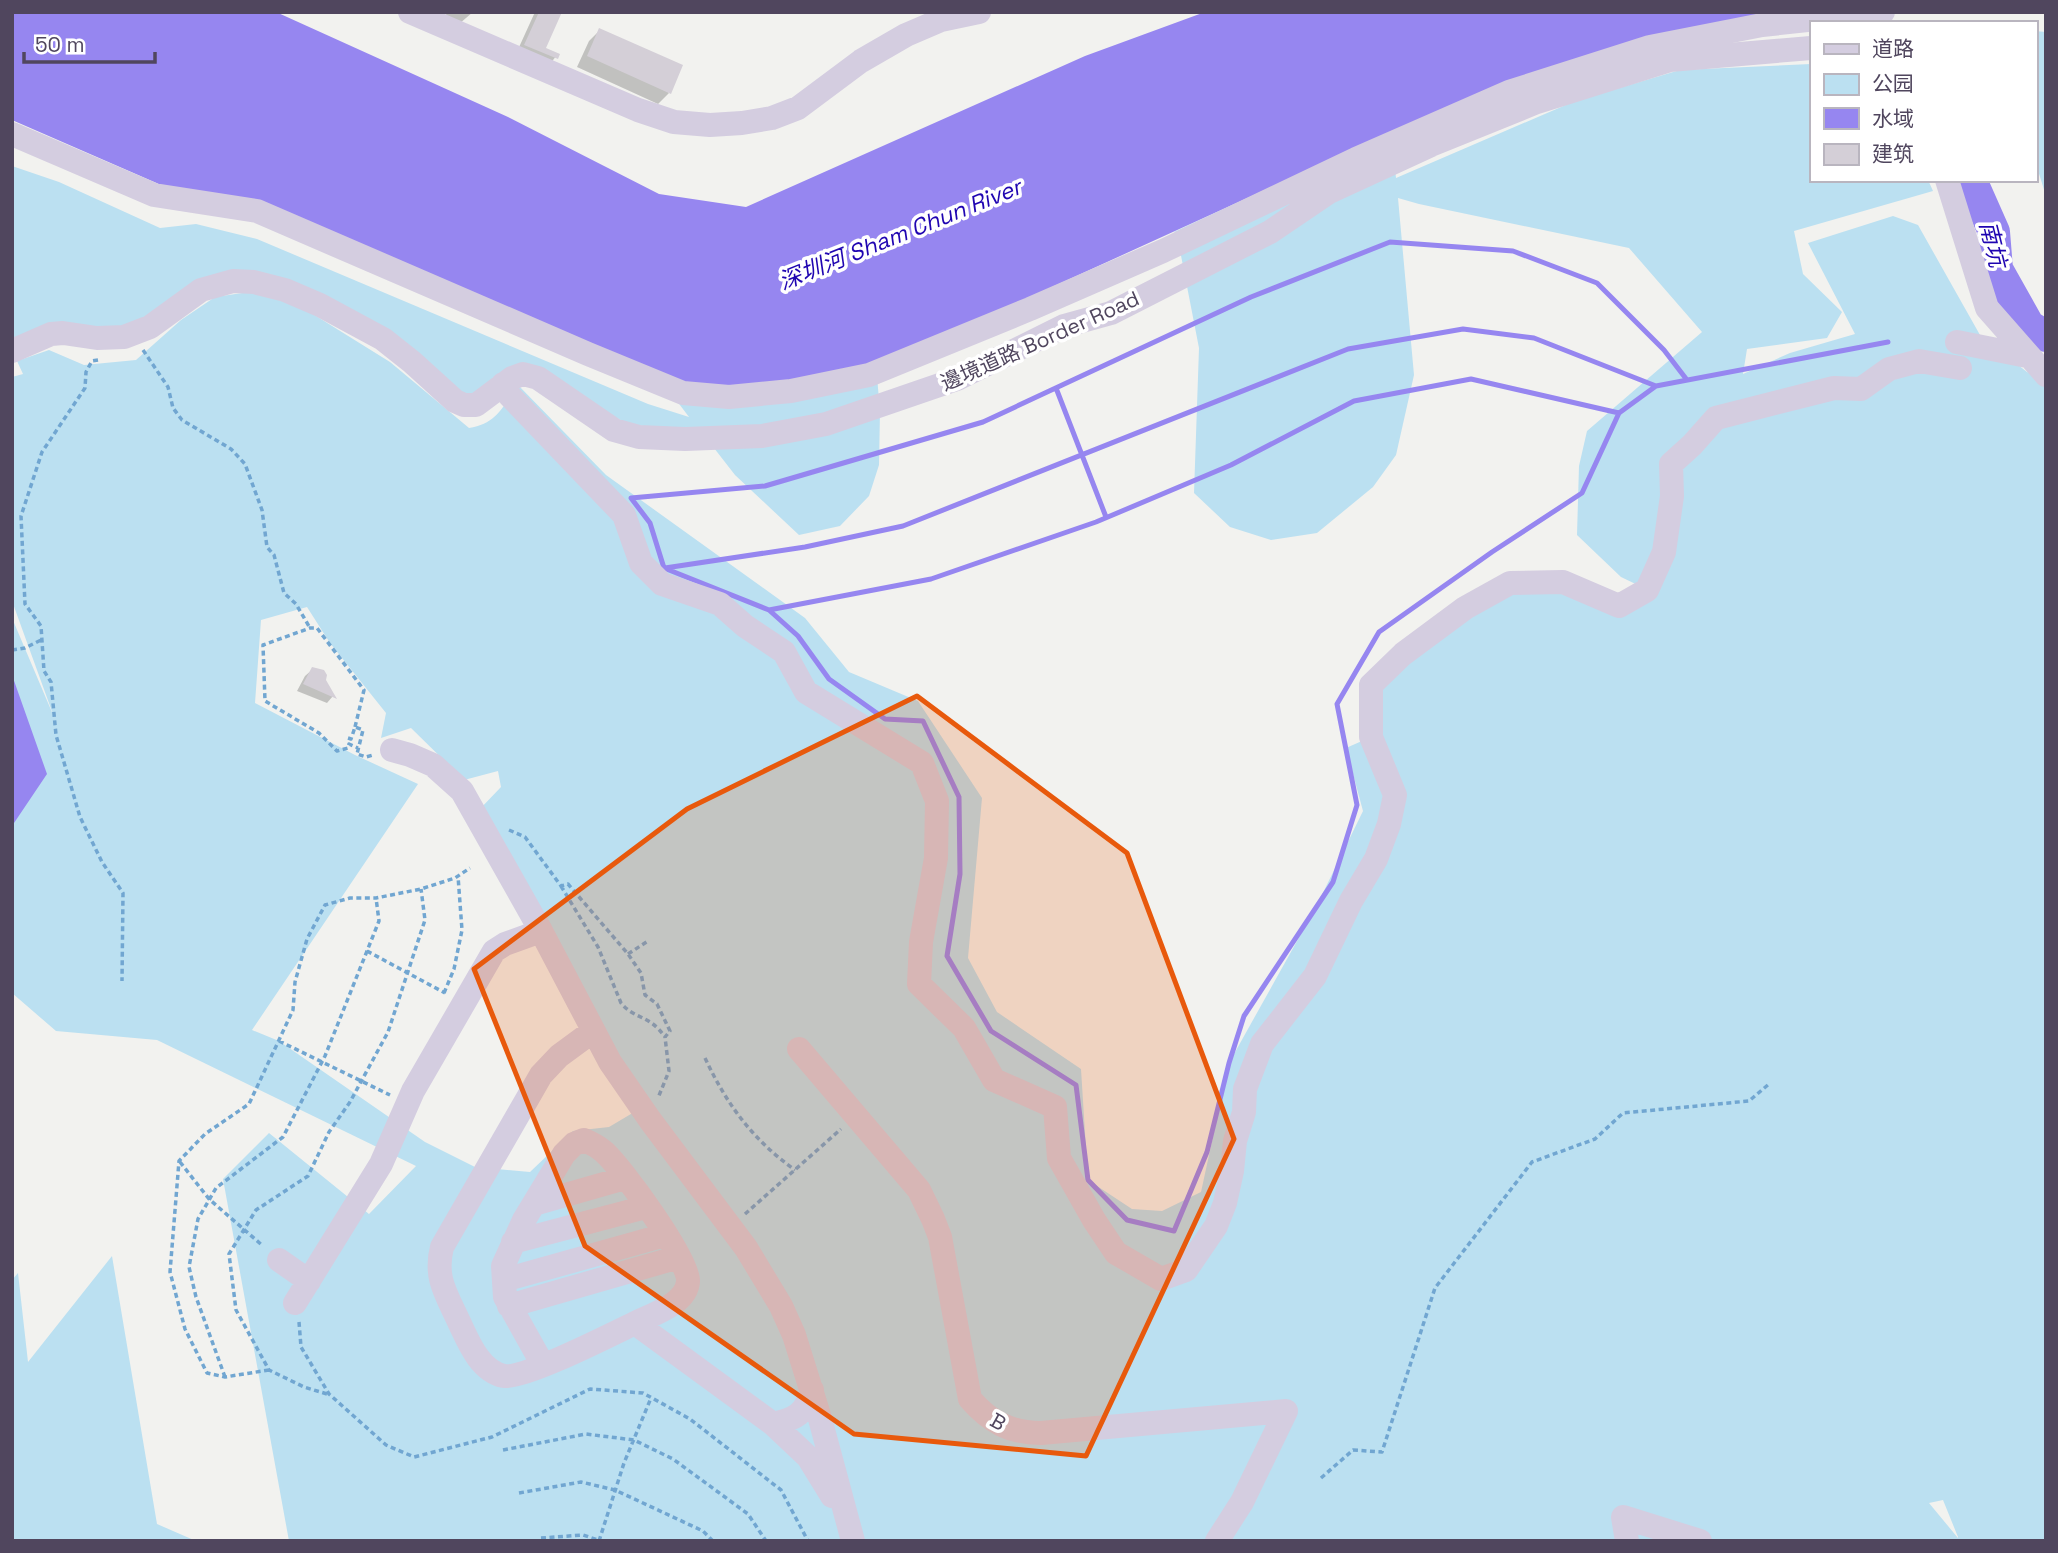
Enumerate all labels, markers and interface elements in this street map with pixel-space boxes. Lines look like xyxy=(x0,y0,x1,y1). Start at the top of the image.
scale bar xyxy=(24,21,156,65)
legend xyxy=(1810,21,2037,182)
text: 50 m xyxy=(35,31,85,58)
text: 道路 xyxy=(1872,35,1914,62)
text: 公园 xyxy=(1872,70,1914,97)
text: 水域 xyxy=(1872,105,1914,132)
text: 建筑 xyxy=(1872,140,1914,167)
water label: 深圳河 Sham Chun River xyxy=(774,171,1028,296)
water label: 南坑 xyxy=(1973,218,2014,273)
street label: 邊境道路 Border Road xyxy=(936,285,1143,397)
street label: B xyxy=(986,1406,1011,1437)

